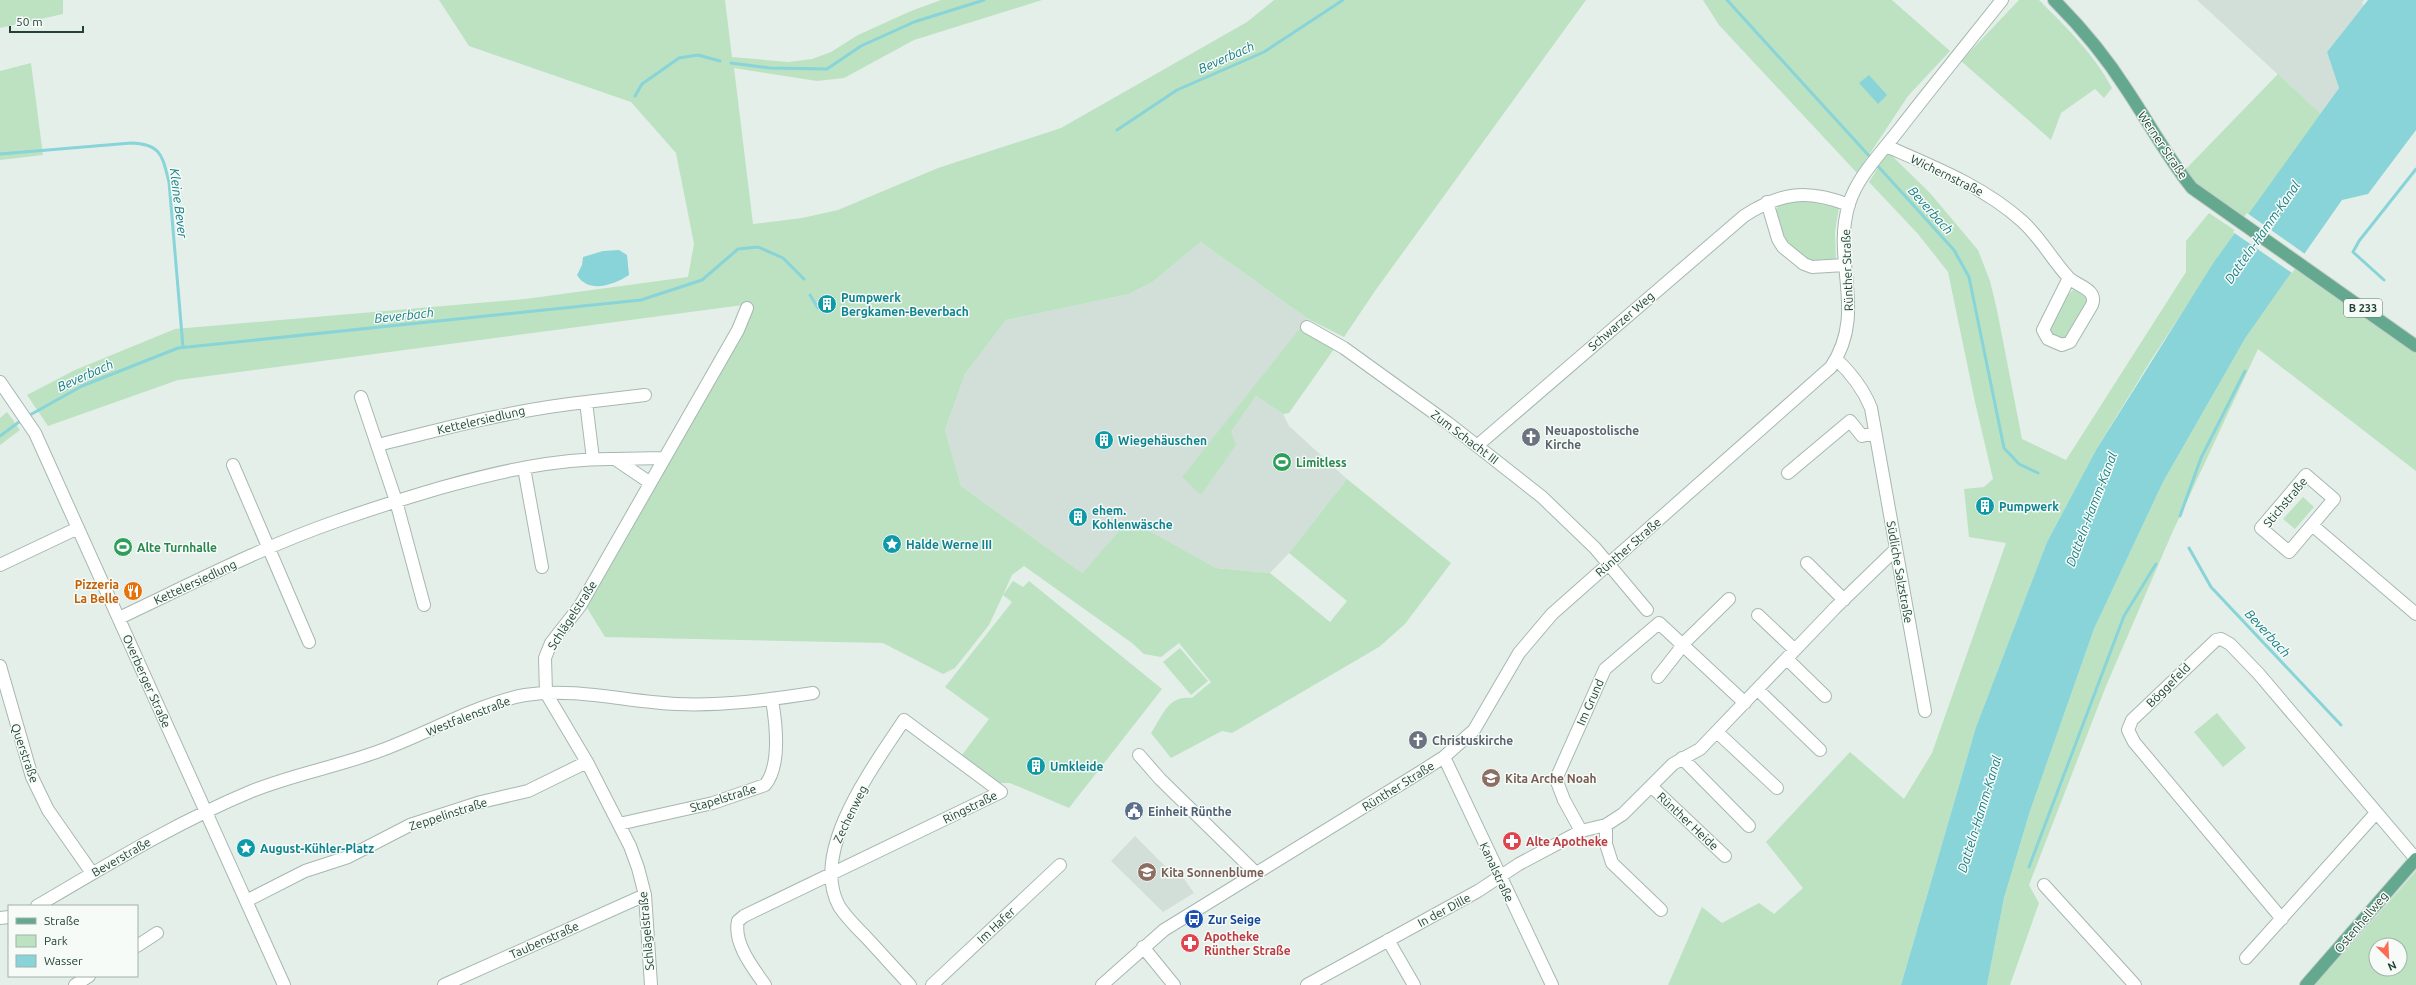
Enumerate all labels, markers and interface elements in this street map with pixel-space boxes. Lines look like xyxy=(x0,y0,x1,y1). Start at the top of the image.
scale bar xyxy=(10,8,83,34)
text: 50 m xyxy=(16,15,43,28)
water label: Beverbach xyxy=(1196,38,1256,76)
street label: Werner Straße xyxy=(2136,109,2190,181)
street label: Wichernstraße xyxy=(1909,152,1985,198)
water label: Kleine Bever xyxy=(168,167,190,240)
water label: Datteln-Hamm-Kanal xyxy=(2221,178,2303,286)
water label: Beverbach xyxy=(1906,183,1956,237)
street label: Rünther Straße xyxy=(1839,229,1855,311)
street label: Schwarzer Weg xyxy=(1586,289,1656,353)
place label: Pumpwerk Bergkamen-Beverbach xyxy=(841,291,969,318)
building icon: Pumpwerk Bergkamen-Beverbach xyxy=(816,293,838,315)
road number: B 233 xyxy=(2344,299,2382,317)
water label: Beverbach xyxy=(374,305,434,325)
water label: Beverbach xyxy=(55,356,115,394)
street label: Kettelersiedlung xyxy=(436,404,526,436)
street label: Zum Schacht III xyxy=(1429,408,1501,466)
place label: Neuapostolische Kirche xyxy=(1545,424,1639,451)
church icon: Neuapostolische Kirche xyxy=(1520,426,1542,448)
building icon: Wiegehäuschen xyxy=(1093,429,1115,451)
place label: Wiegehäuschen xyxy=(1118,434,1207,447)
water label: Datteln-Hamm-Kanal xyxy=(2063,449,2119,568)
sports icon: Limitless xyxy=(1271,451,1293,473)
place label: Limitless xyxy=(1296,456,1347,469)
street label: Stichstraße xyxy=(2260,475,2310,529)
building icon: Pumpwerk xyxy=(1974,495,1996,517)
place label: Pumpwerk xyxy=(1999,500,2059,513)
place label: ehem. Kohlenwäsche xyxy=(1092,504,1173,531)
building icon: ehem. Kohlenwäsche xyxy=(1067,506,1089,528)
street label: Rünther Straße xyxy=(1593,515,1663,579)
street label: Südliche Salzstraße xyxy=(1885,520,1915,624)
place icon: Halde Werne III xyxy=(881,533,903,555)
sports icon: Alte Turnhalle xyxy=(112,536,134,558)
place label: Halde Werne III xyxy=(906,538,992,551)
place label: Alte Turnhalle xyxy=(137,541,217,554)
street label: Kettelersiedlung xyxy=(152,557,238,607)
place label: Pizzeria La Belle xyxy=(74,578,119,605)
street label: Schlägelstraße xyxy=(545,578,599,652)
restaurant icon: Pizzeria La Belle xyxy=(122,580,144,602)
water label: Beverbach xyxy=(2243,606,2293,660)
street label: Overberger Straße xyxy=(121,632,173,730)
street label: Böggefeld xyxy=(2143,660,2193,710)
street label: Im Grund xyxy=(1574,677,1606,727)
street label: Westfalenstraße xyxy=(424,694,512,738)
street label: Querstraße xyxy=(9,722,41,784)
church icon: Christuskirche xyxy=(1407,729,1429,751)
place label: Christuskirche xyxy=(1432,734,1513,747)
water label: Datteln-Hamm-Kanal xyxy=(1955,754,2004,874)
building icon: Umkleide xyxy=(1025,755,1047,777)
street label: Rünther Straße xyxy=(1360,759,1436,813)
place label: Umkleide xyxy=(1050,760,1104,773)
school or university icon: Kita Arche Noah xyxy=(1480,767,1502,789)
place label: Kita Arche Noah xyxy=(1505,772,1596,785)
street label: Stapelstraße xyxy=(688,782,758,814)
street label: Zechenweg xyxy=(831,783,869,845)
street label: Ringstraße xyxy=(941,788,999,826)
street label: Rünther Heide xyxy=(1655,790,1721,852)
street label: Zeppelinstraße xyxy=(407,795,489,833)
public building icon: Einheit Rünthe xyxy=(1123,800,1145,822)
place label: Einheit Rünthe xyxy=(1148,805,1232,818)
pharmacy icon: Alte Apotheke xyxy=(1501,830,1523,852)
street label: Beverstraße xyxy=(89,835,153,879)
place label: Alte Apotheke xyxy=(1526,835,1608,848)
place icon: August-Kühler-Platz xyxy=(235,837,257,859)
street label: Kanalstraße xyxy=(1478,840,1516,904)
place label: August-Kühler-Platz xyxy=(260,842,374,855)
school or university icon: Kita Sonnenblume xyxy=(1136,861,1158,883)
place label: Kita Sonnenblume xyxy=(1161,866,1264,879)
street label: Ostenhellweg xyxy=(2332,889,2390,955)
street label: Schlägelstraße xyxy=(636,891,656,971)
street label: In der Dille xyxy=(1415,891,1473,929)
street label: Im Hafer xyxy=(975,904,1018,946)
legend xyxy=(8,905,138,977)
bus stop icon: Zur Seige xyxy=(1183,908,1205,930)
place label: Zur Seige xyxy=(1208,913,1261,926)
text: Straße xyxy=(44,914,80,927)
street label: Taubenstraße xyxy=(507,919,581,961)
place label: Apotheke Rünther Straße xyxy=(1204,930,1291,957)
pharmacy icon: Apotheke Rünther Straße xyxy=(1179,932,1201,954)
text: Park xyxy=(44,934,68,947)
north arrow xyxy=(2368,937,2408,977)
text: Wasser xyxy=(44,954,83,967)
text: N xyxy=(2386,959,2398,973)

